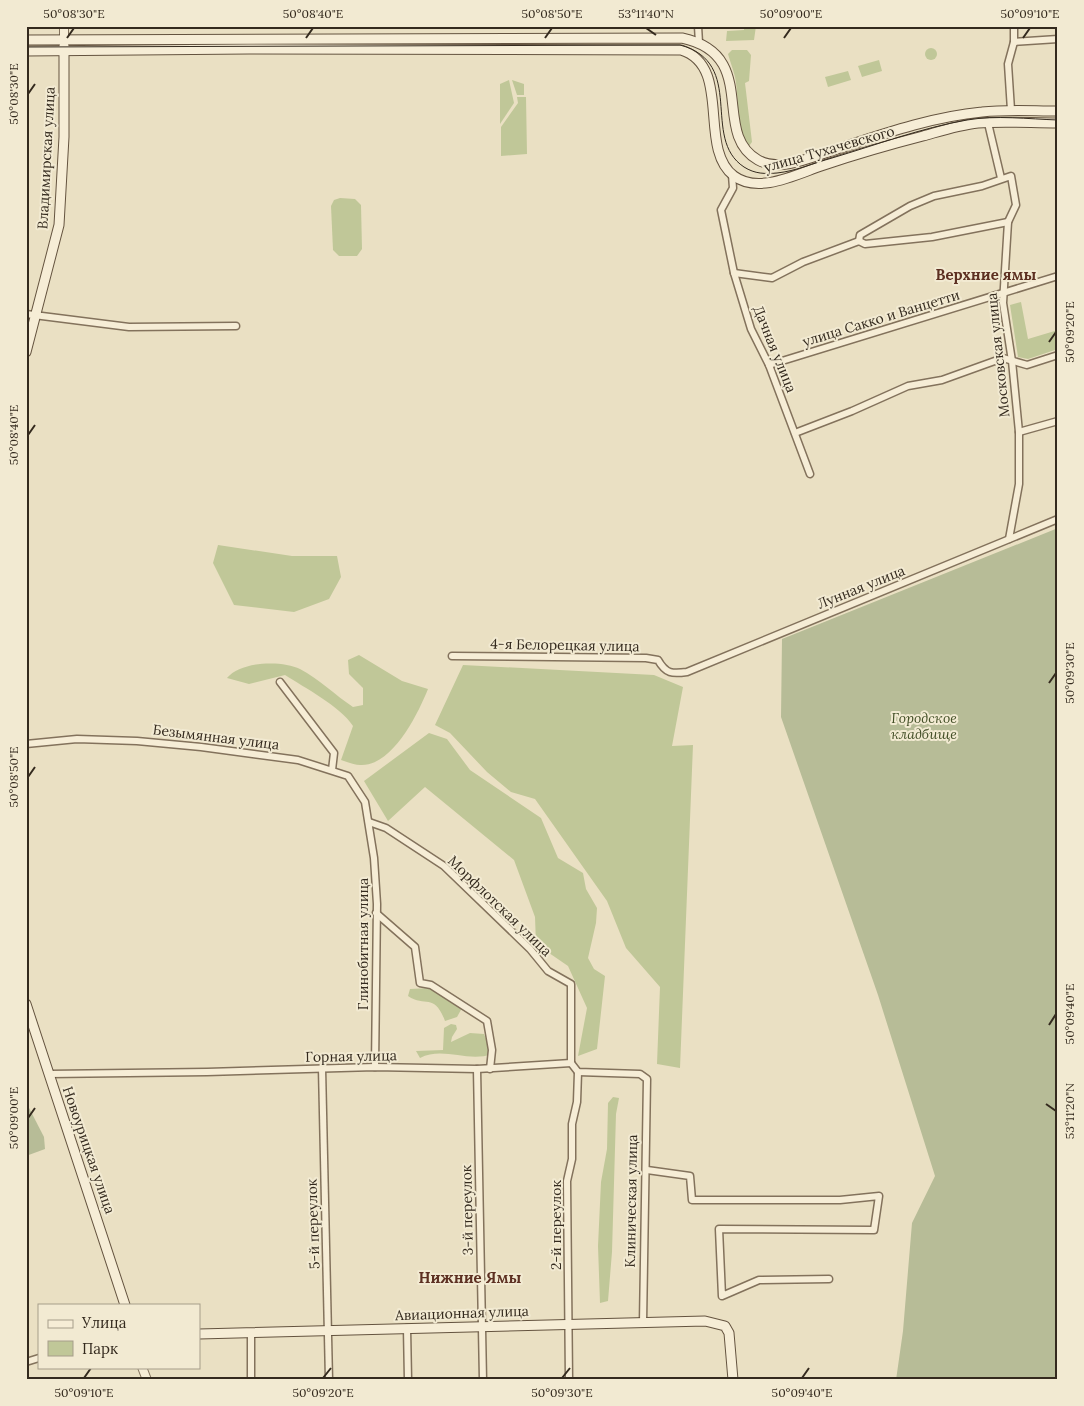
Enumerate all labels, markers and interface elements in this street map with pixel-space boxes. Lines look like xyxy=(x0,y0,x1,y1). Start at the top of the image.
text: 50°08'30"E xyxy=(43,6,105,21)
text: 50°08'40"E xyxy=(283,6,343,21)
text: 50°08'50"E xyxy=(521,6,583,21)
text: 53°11'40"N xyxy=(618,6,674,21)
text: 50°09'00"E xyxy=(760,6,822,21)
text: 50°09'10"E xyxy=(1000,6,1060,21)
text: 50°08'30"E xyxy=(6,63,21,125)
street label: Владимирская улица xyxy=(33,86,59,230)
street label: улица Тухачевского xyxy=(762,122,896,176)
district label: Верхние ямы xyxy=(936,265,1037,284)
street label: улица Сакко и Ванцетти xyxy=(800,285,962,351)
street label: Московская улица xyxy=(983,292,1013,418)
text: 50°09'20"E xyxy=(1062,301,1077,363)
street label: Дачная улица xyxy=(749,303,801,395)
text: 50°08'40"E xyxy=(6,405,21,465)
street label: Лунная улица xyxy=(814,561,908,613)
street label: 4-я Белорецкая улица xyxy=(490,635,640,655)
text: 50°09'30"E xyxy=(1062,642,1077,704)
park label: Городское кладбище xyxy=(891,709,957,743)
street label: Безымянная улица xyxy=(152,720,280,754)
text: 50°08'50"E xyxy=(6,746,21,808)
street label: Морфлотская улица xyxy=(444,852,556,960)
street label: Глинобитная улица xyxy=(354,878,372,1010)
text: 50°09'40"E xyxy=(1062,984,1077,1044)
street label: Горная улица xyxy=(305,1046,397,1066)
text: 53°11'20"N xyxy=(1062,1083,1077,1139)
street label: Новоурицкая улица xyxy=(59,1084,119,1216)
text: 50°09'00"E xyxy=(6,1087,21,1149)
street label: Клиническая улица xyxy=(621,1134,641,1268)
street label: 3-й переулок xyxy=(457,1164,477,1255)
street label: 5-й переулок xyxy=(302,1178,324,1269)
street label: 2-й переулок xyxy=(547,1180,565,1270)
district label: Нижние Ямы xyxy=(419,1268,522,1287)
street label: Авиационная улица xyxy=(394,1302,529,1324)
legend xyxy=(38,1304,200,1368)
text: Улица xyxy=(81,1313,127,1332)
text: Парк xyxy=(82,1339,118,1358)
text: 50°09'10"E xyxy=(54,1385,114,1400)
text: 50°09'20"E xyxy=(292,1385,354,1400)
text: 50°09'30"E xyxy=(531,1385,593,1400)
text: 50°09'40"E xyxy=(772,1385,832,1400)

